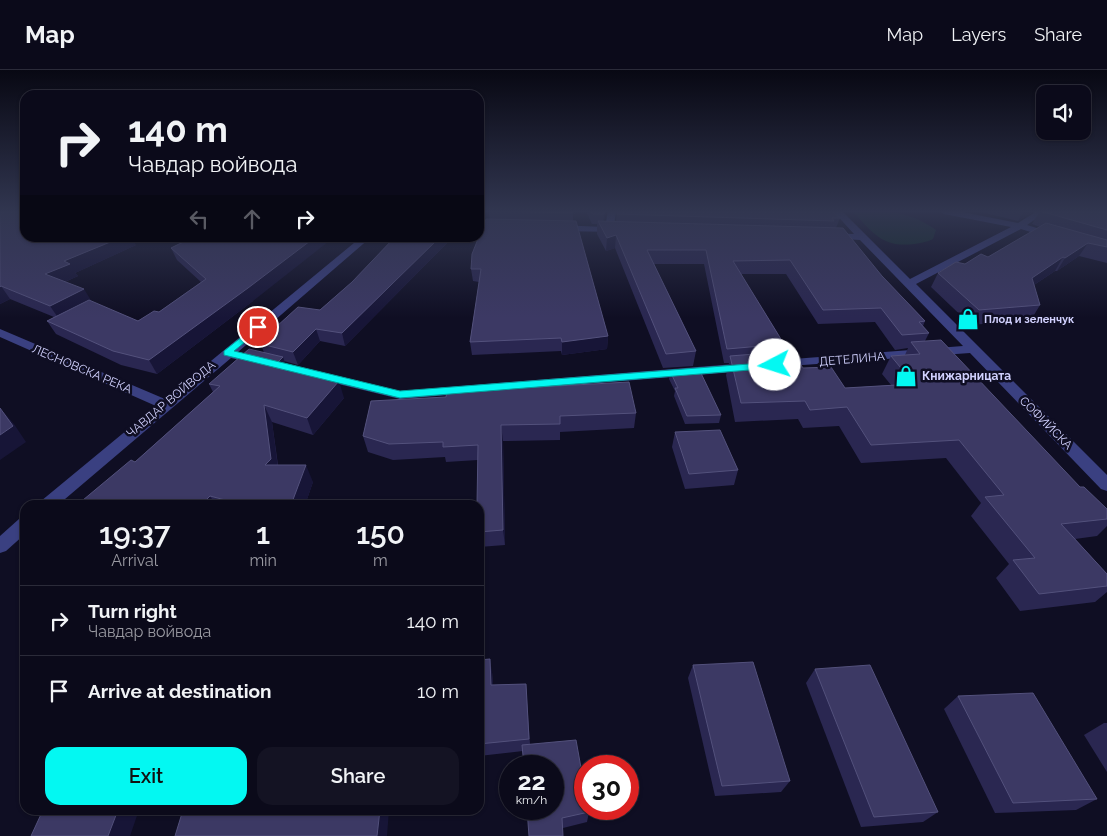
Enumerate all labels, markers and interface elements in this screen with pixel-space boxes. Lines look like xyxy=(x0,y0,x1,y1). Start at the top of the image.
text: Map xyxy=(25,20,75,49)
text: Map xyxy=(887,24,923,45)
text: Layers xyxy=(951,24,1006,45)
text: Share xyxy=(1034,24,1082,45)
map controls xyxy=(1036,85,1091,140)
button: sound xyxy=(1036,85,1091,140)
text: 140 m xyxy=(128,109,228,150)
icon: right xyxy=(45,110,110,175)
text: Чавдар войвода xyxy=(128,151,297,177)
icon: left xyxy=(185,205,213,233)
icon: ahead xyxy=(238,205,266,233)
icon: right xyxy=(291,205,319,233)
pin xyxy=(237,306,279,348)
shop icon: Плод и зеленчук xyxy=(955,306,981,332)
icon: arrive xyxy=(244,313,272,341)
place label: Плод и зеленчук xyxy=(984,313,1075,326)
position arrow xyxy=(748,338,800,390)
street label: ЛЕСНОВСКА РЕКА xyxy=(30,342,134,396)
street label: ДЕТЕЛИНА xyxy=(819,349,885,369)
street label: ЧАВДАР ВОЙВОДА xyxy=(124,358,218,440)
shop icon: Книжарницата xyxy=(893,363,919,389)
place label: Книжарницата xyxy=(922,369,1011,383)
street label: СОФИЙСКА xyxy=(1017,394,1075,452)
text: 19:37 xyxy=(99,516,170,551)
text: 1 xyxy=(256,516,270,551)
text: 150 xyxy=(356,516,405,551)
text: Arrival xyxy=(111,551,158,570)
text: min xyxy=(249,551,277,570)
text: m xyxy=(373,551,388,570)
text: Turn right xyxy=(88,600,177,622)
icon: right xyxy=(45,607,73,635)
text: 140 m xyxy=(407,610,459,632)
text: Чавдар войвода xyxy=(88,622,211,641)
icon: arrive xyxy=(45,677,73,705)
text: Arrive at destination xyxy=(88,680,272,702)
text: 10 m xyxy=(417,680,459,702)
button: Exit xyxy=(45,747,247,805)
button: Share xyxy=(257,747,459,805)
speed limit sign: 30 xyxy=(574,755,639,820)
text: 22 xyxy=(517,766,546,796)
text: km/h xyxy=(516,793,547,807)

